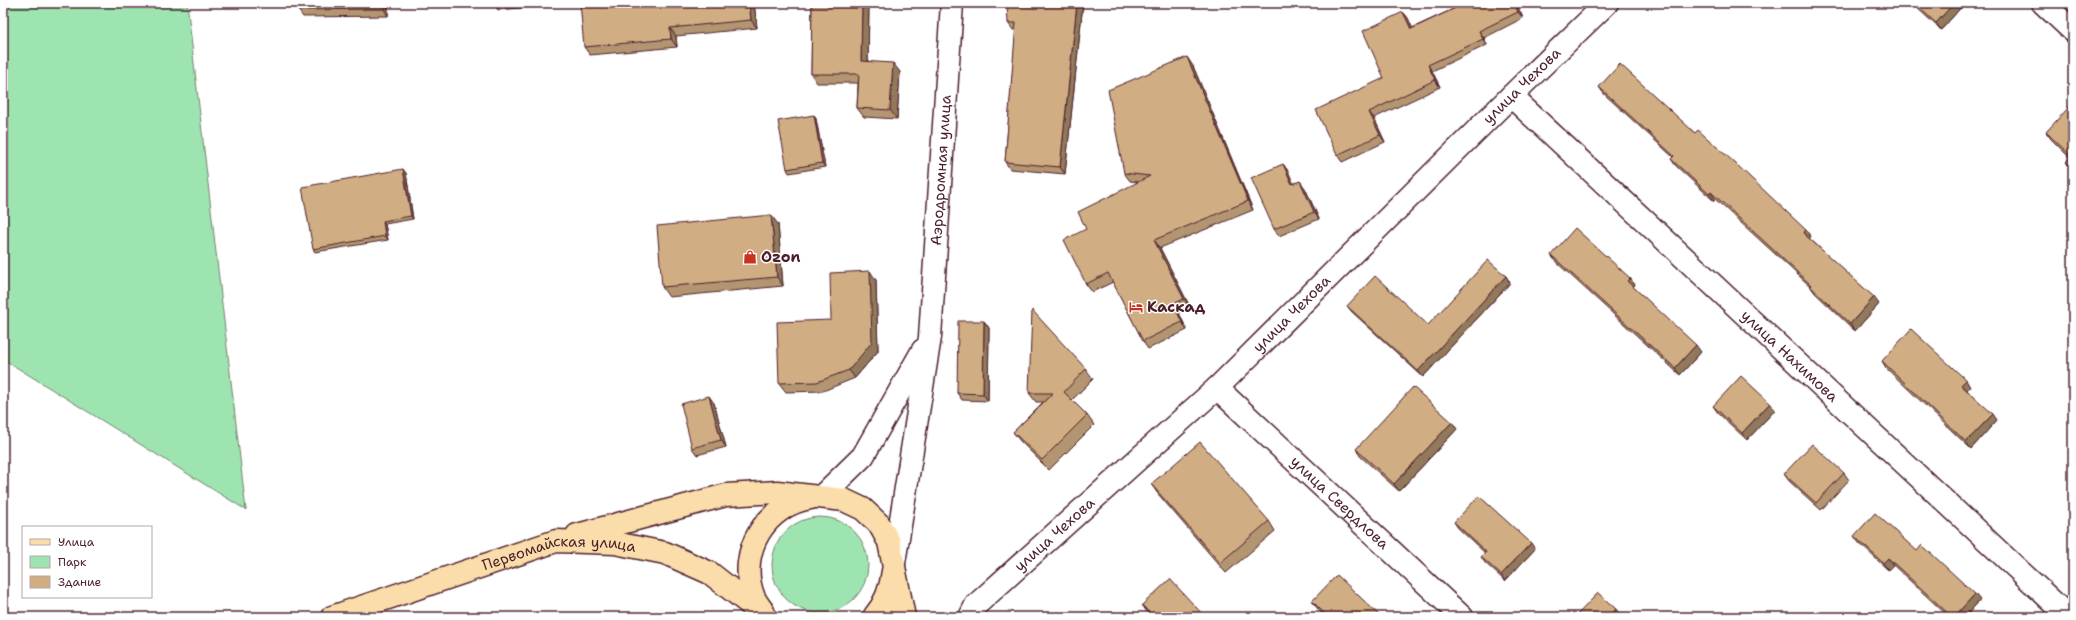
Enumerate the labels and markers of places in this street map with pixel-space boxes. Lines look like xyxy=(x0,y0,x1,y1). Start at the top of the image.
place label: Ozon xyxy=(761,247,801,267)
shop icon: Ozon xyxy=(742,249,758,265)
place label: Каскад xyxy=(1147,297,1206,317)
hotel icon: Каскад xyxy=(1128,299,1144,315)

